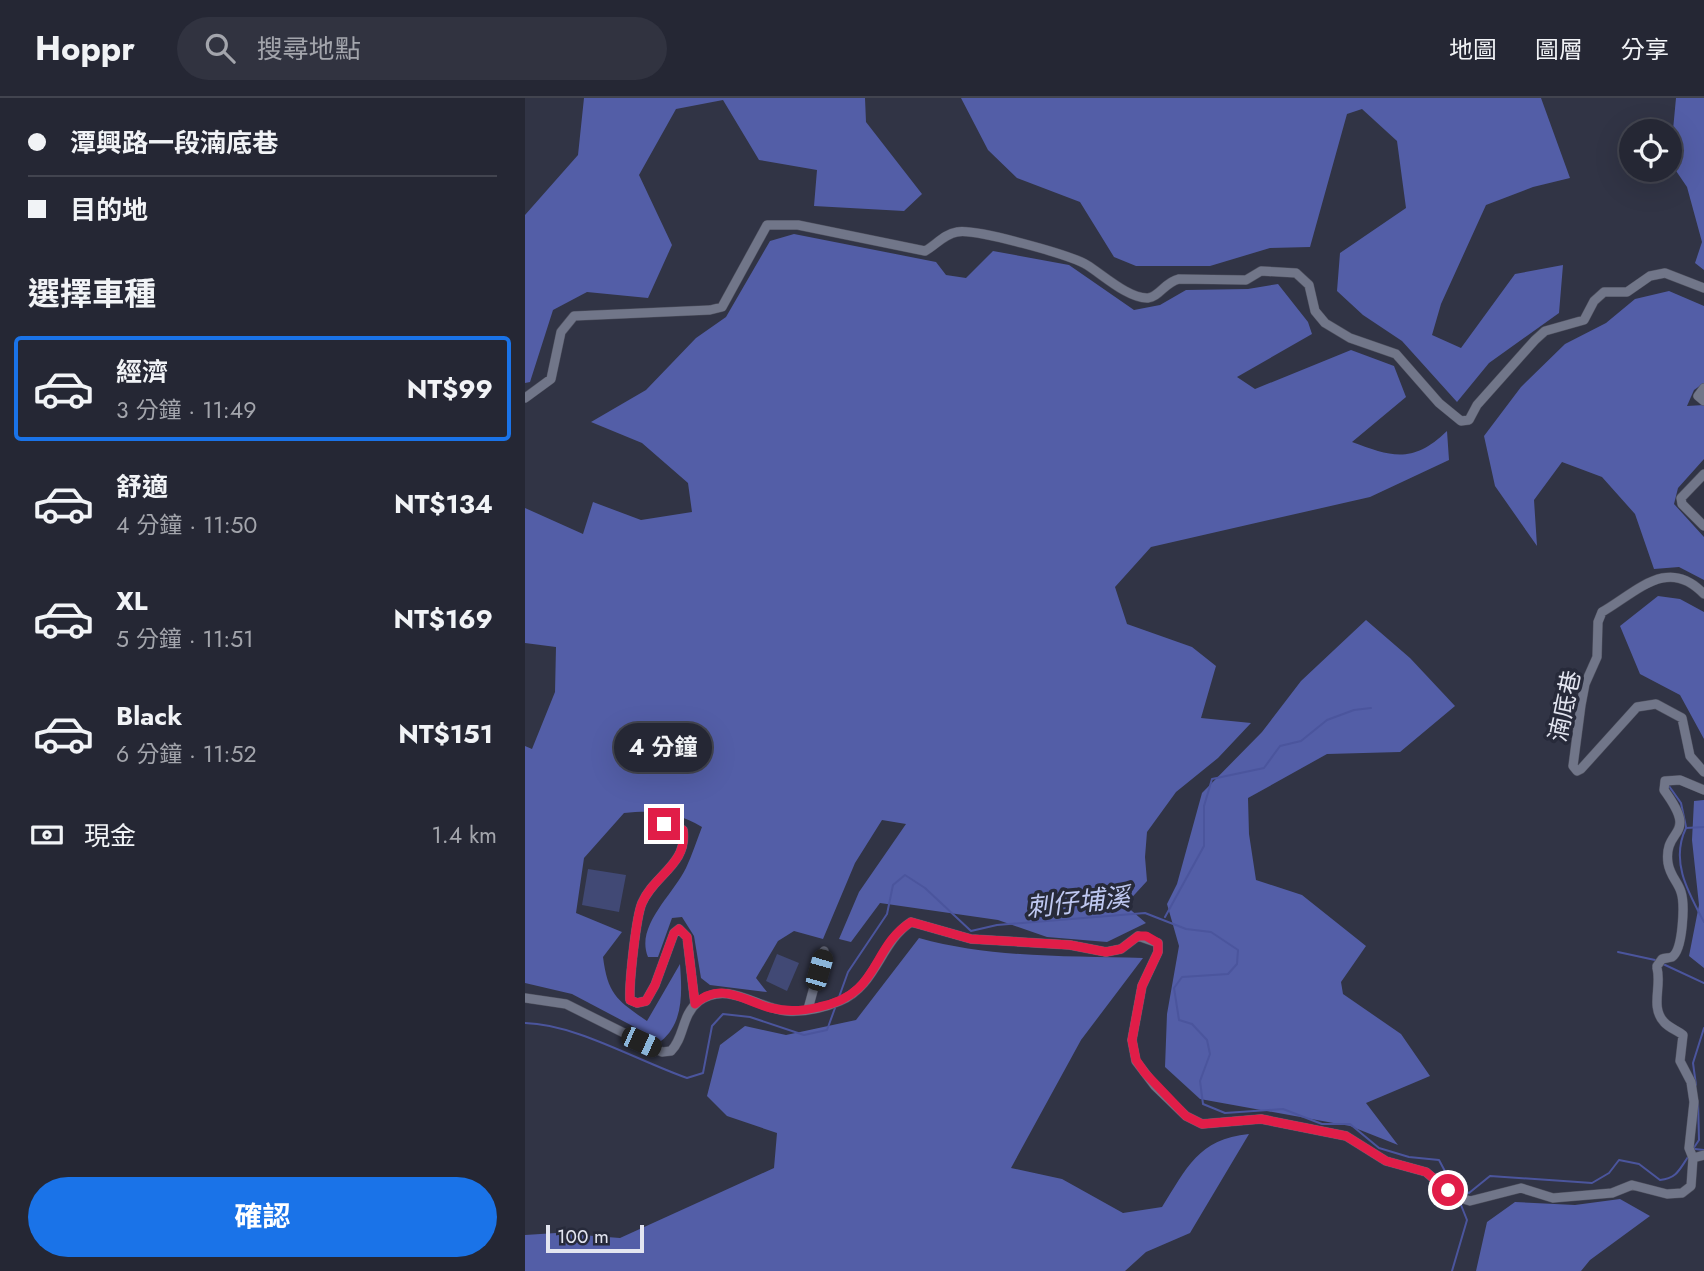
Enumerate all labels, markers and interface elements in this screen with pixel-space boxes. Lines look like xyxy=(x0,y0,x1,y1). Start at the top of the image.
search box xyxy=(177,17,667,80)
text: Hoppr xyxy=(35,25,135,72)
icon: search xyxy=(201,29,239,67)
text: 搜尋地點 xyxy=(257,30,361,68)
text: 地圖 xyxy=(1449,32,1497,67)
text: 圖層 xyxy=(1535,32,1583,67)
text: 分享 xyxy=(1621,32,1669,67)
map controls xyxy=(1619,119,1682,182)
button: locate xyxy=(1619,119,1682,182)
text: 潭興路一段湳底巷 xyxy=(70,124,278,162)
text: 目的地 xyxy=(70,191,148,229)
text: 選擇車種 xyxy=(28,271,156,317)
text: 經濟 xyxy=(116,353,168,391)
icon: car xyxy=(32,357,95,420)
text: NT$99 xyxy=(407,370,493,408)
text: 3 分鐘 · 11:49 xyxy=(116,393,256,427)
text: 舒適 xyxy=(116,468,168,506)
icon: car xyxy=(32,472,95,535)
text: NT$134 xyxy=(394,485,493,523)
text: 4 分鐘 · 11:50 xyxy=(116,508,257,542)
text: XL xyxy=(116,582,148,620)
icon: car xyxy=(32,587,95,650)
text: NT$169 xyxy=(394,600,493,638)
text: 5 分鐘 · 11:51 xyxy=(116,622,254,656)
street label: 湳底巷 xyxy=(1540,667,1589,745)
text: Black xyxy=(116,697,182,735)
icon: car xyxy=(32,702,95,765)
text: NT$151 xyxy=(398,715,493,753)
callout: 4 分鐘 xyxy=(615,722,713,772)
text: 4 分鐘 xyxy=(629,730,697,764)
text: 6 分鐘 · 11:52 xyxy=(116,737,257,771)
route end xyxy=(648,808,680,840)
icon: cash xyxy=(28,816,66,854)
text: 現金 xyxy=(84,817,136,855)
text: 1.4 km xyxy=(431,818,497,852)
water label: 刺仔埔溪 xyxy=(1024,877,1136,926)
car xyxy=(804,947,835,993)
car xyxy=(618,1024,665,1060)
route start xyxy=(1432,1174,1464,1206)
button: 確認 xyxy=(28,1177,497,1257)
scale bar xyxy=(546,1222,644,1254)
text: 100 m xyxy=(557,1223,609,1250)

